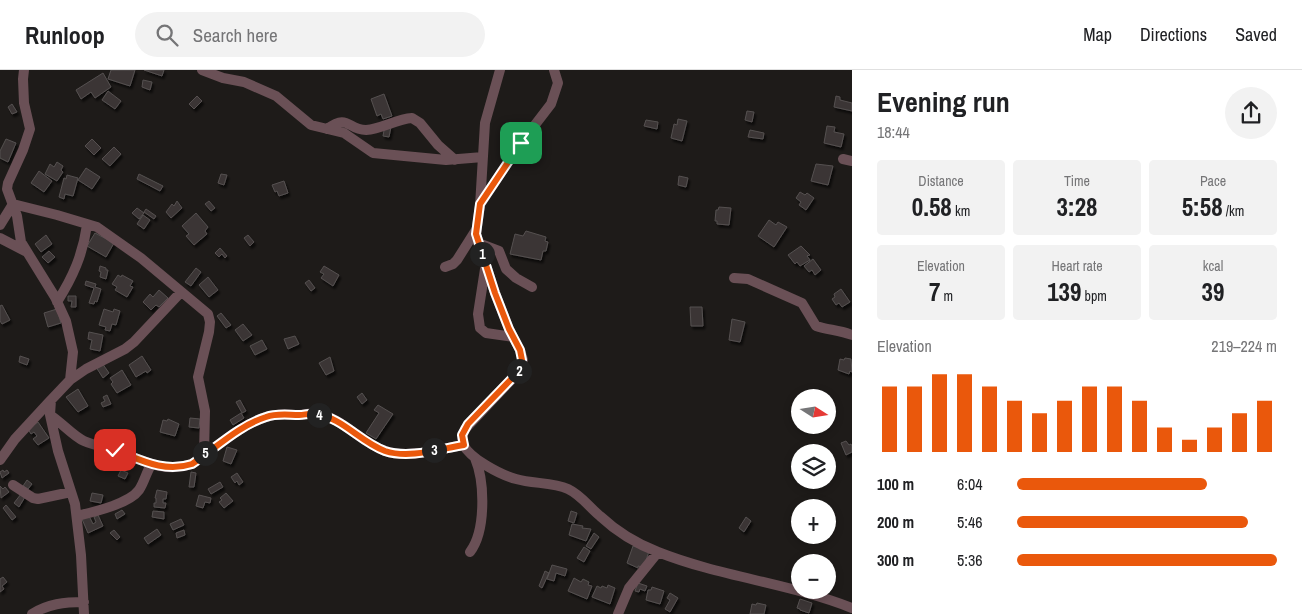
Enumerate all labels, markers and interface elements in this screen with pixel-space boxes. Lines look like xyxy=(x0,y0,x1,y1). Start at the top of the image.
search box xyxy=(135,12,485,57)
text: Runloop xyxy=(25,19,105,51)
icon: search xyxy=(153,21,181,49)
text: Search here xyxy=(193,22,278,48)
text: Map xyxy=(1083,22,1112,47)
text: Directions xyxy=(1140,22,1207,47)
text: Saved xyxy=(1235,22,1277,47)
text: Evening run xyxy=(877,83,1010,121)
button: share xyxy=(1225,87,1277,139)
text: 18:44 xyxy=(877,121,910,143)
pin xyxy=(500,122,542,164)
icon: arrive xyxy=(507,129,535,157)
text: Distance xyxy=(918,172,964,190)
text: Time xyxy=(1064,172,1090,190)
text: Pace xyxy=(1200,172,1226,190)
text: 0.58 xyxy=(912,190,952,224)
text: 3:28 xyxy=(1056,190,1098,224)
text: 5:58 xyxy=(1182,190,1223,224)
text: km xyxy=(952,202,970,220)
text: /km xyxy=(1223,202,1244,220)
pin: 1 xyxy=(470,242,494,266)
text: 1 xyxy=(479,245,486,263)
text: Elevation xyxy=(917,257,965,275)
text: Heart rate xyxy=(1051,257,1103,275)
text: kcal xyxy=(1203,257,1223,275)
text: 7 xyxy=(929,275,940,309)
text: 139 xyxy=(1047,275,1081,309)
text: 39 xyxy=(1202,275,1224,309)
text: m xyxy=(940,287,953,305)
text: bpm xyxy=(1081,287,1107,305)
text: Elevation xyxy=(877,335,932,357)
text: 219–224 m xyxy=(1211,335,1277,357)
pin: 2 xyxy=(506,358,532,384)
text: 2 xyxy=(516,362,523,380)
north arrow xyxy=(791,389,836,434)
map controls xyxy=(791,389,836,599)
pin: 4 xyxy=(306,402,332,428)
text: 4 xyxy=(316,406,323,424)
pin xyxy=(94,429,136,471)
icon: check xyxy=(101,436,129,464)
pin: 3 xyxy=(422,438,446,462)
pin: 5 xyxy=(192,440,218,466)
text: 3 xyxy=(431,441,438,459)
text: 5 xyxy=(202,444,209,462)
button: layers xyxy=(791,444,836,489)
text: 100 m xyxy=(877,473,914,495)
text: 6:04 xyxy=(957,473,983,495)
button: + xyxy=(791,499,836,544)
text: 200 m xyxy=(877,511,914,533)
text: 5:46 xyxy=(957,511,983,533)
text: 300 m xyxy=(877,549,914,571)
text: 5:36 xyxy=(957,549,983,571)
button: − xyxy=(791,554,836,599)

